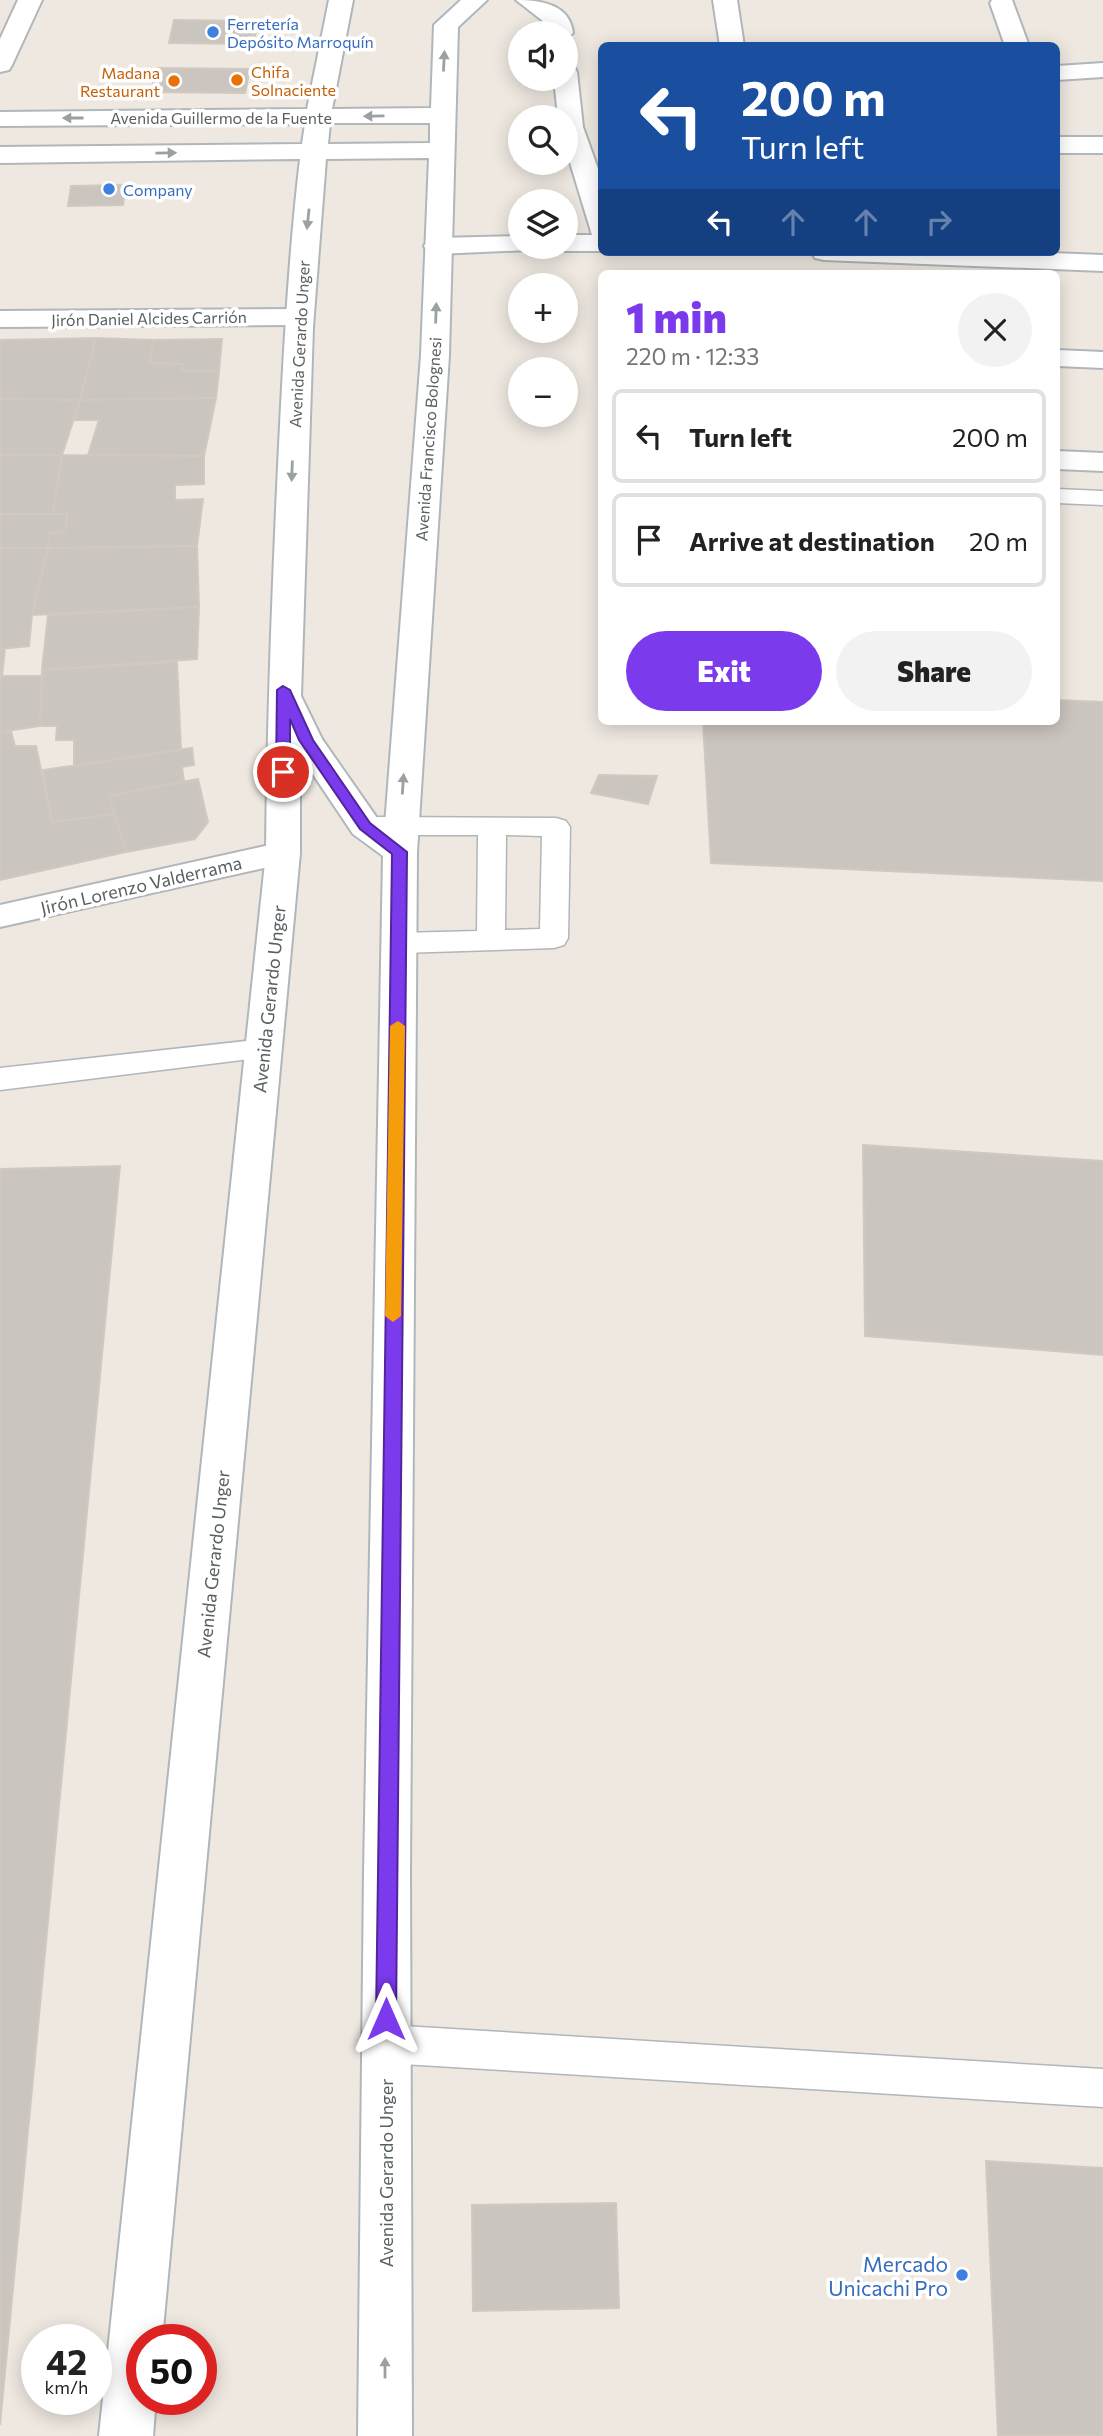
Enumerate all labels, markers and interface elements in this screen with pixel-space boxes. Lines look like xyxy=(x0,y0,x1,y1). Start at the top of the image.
place label: Ferretería Depósito Marroquín xyxy=(227,14,374,51)
map controls xyxy=(508,21,578,427)
button: sound xyxy=(508,21,578,91)
marker: Ferretería Depósito Marroquín xyxy=(205,24,221,40)
one-way arrow xyxy=(439,50,450,72)
place label: Chifa Solnaciente xyxy=(251,62,336,99)
place label: Madana Restaurant xyxy=(80,63,160,100)
text: 200 m xyxy=(741,66,886,126)
icon: left xyxy=(626,70,717,161)
marker: Chifa Solnaciente xyxy=(229,72,245,88)
marker: Madana Restaurant xyxy=(166,73,182,89)
button: search xyxy=(508,105,578,175)
street label: Avenida Guillermo de la Fuente xyxy=(110,108,332,127)
one-way arrow xyxy=(362,110,384,122)
one-way arrow xyxy=(61,112,83,124)
text: Turn left xyxy=(741,126,865,166)
one-way arrow xyxy=(155,147,177,159)
place label: Company xyxy=(123,180,193,199)
marker: Company xyxy=(101,181,117,197)
button: layers xyxy=(508,189,578,259)
icon: left xyxy=(701,203,739,241)
icon: ahead xyxy=(774,203,812,241)
icon: ahead xyxy=(847,203,885,241)
icon: right xyxy=(920,203,958,241)
one-way arrow xyxy=(303,209,314,231)
street label: Avenida Gerardo Unger xyxy=(285,259,313,428)
button: + xyxy=(508,273,578,343)
text: 1 min xyxy=(626,290,727,342)
button: close xyxy=(958,293,1032,367)
one-way arrow xyxy=(431,302,442,324)
street label: Jirón Daniel Alcides Carrión xyxy=(51,307,247,329)
street label: Avenida Francisco Bolognesi xyxy=(411,336,445,542)
text: 220 m · 12:33 xyxy=(626,342,759,370)
button: − xyxy=(508,357,578,427)
icon: left xyxy=(630,417,668,455)
text: Turn left xyxy=(689,421,792,452)
text: 200 m xyxy=(952,421,1028,452)
one-way arrow xyxy=(287,460,298,482)
icon: arrive xyxy=(630,521,668,559)
text: Arrive at destination xyxy=(689,525,935,556)
text: 20 m xyxy=(969,525,1028,556)
button: Exit xyxy=(626,631,822,711)
button: Share xyxy=(836,631,1032,711)
pin xyxy=(253,742,313,802)
icon: arrive xyxy=(264,753,302,791)
one-way arrow xyxy=(398,773,409,795)
street label: Jirón Lorenzo Valderrama xyxy=(38,851,244,919)
street label: Avenida Gerardo Unger xyxy=(248,904,290,1094)
street label: Avenida Gerardo Unger xyxy=(192,1469,234,1659)
position arrow xyxy=(349,1982,423,2056)
street label: Avenida Gerardo Unger xyxy=(375,2079,397,2267)
place label: Mercado Unicachi Pro xyxy=(828,2251,948,2300)
marker: Mercado Unicachi Pro xyxy=(954,2267,970,2283)
speed limit sign: 50 xyxy=(126,2324,217,2415)
text: 42 xyxy=(46,2339,87,2382)
one-way arrow xyxy=(379,2357,391,2379)
text: km/h xyxy=(45,2376,88,2398)

